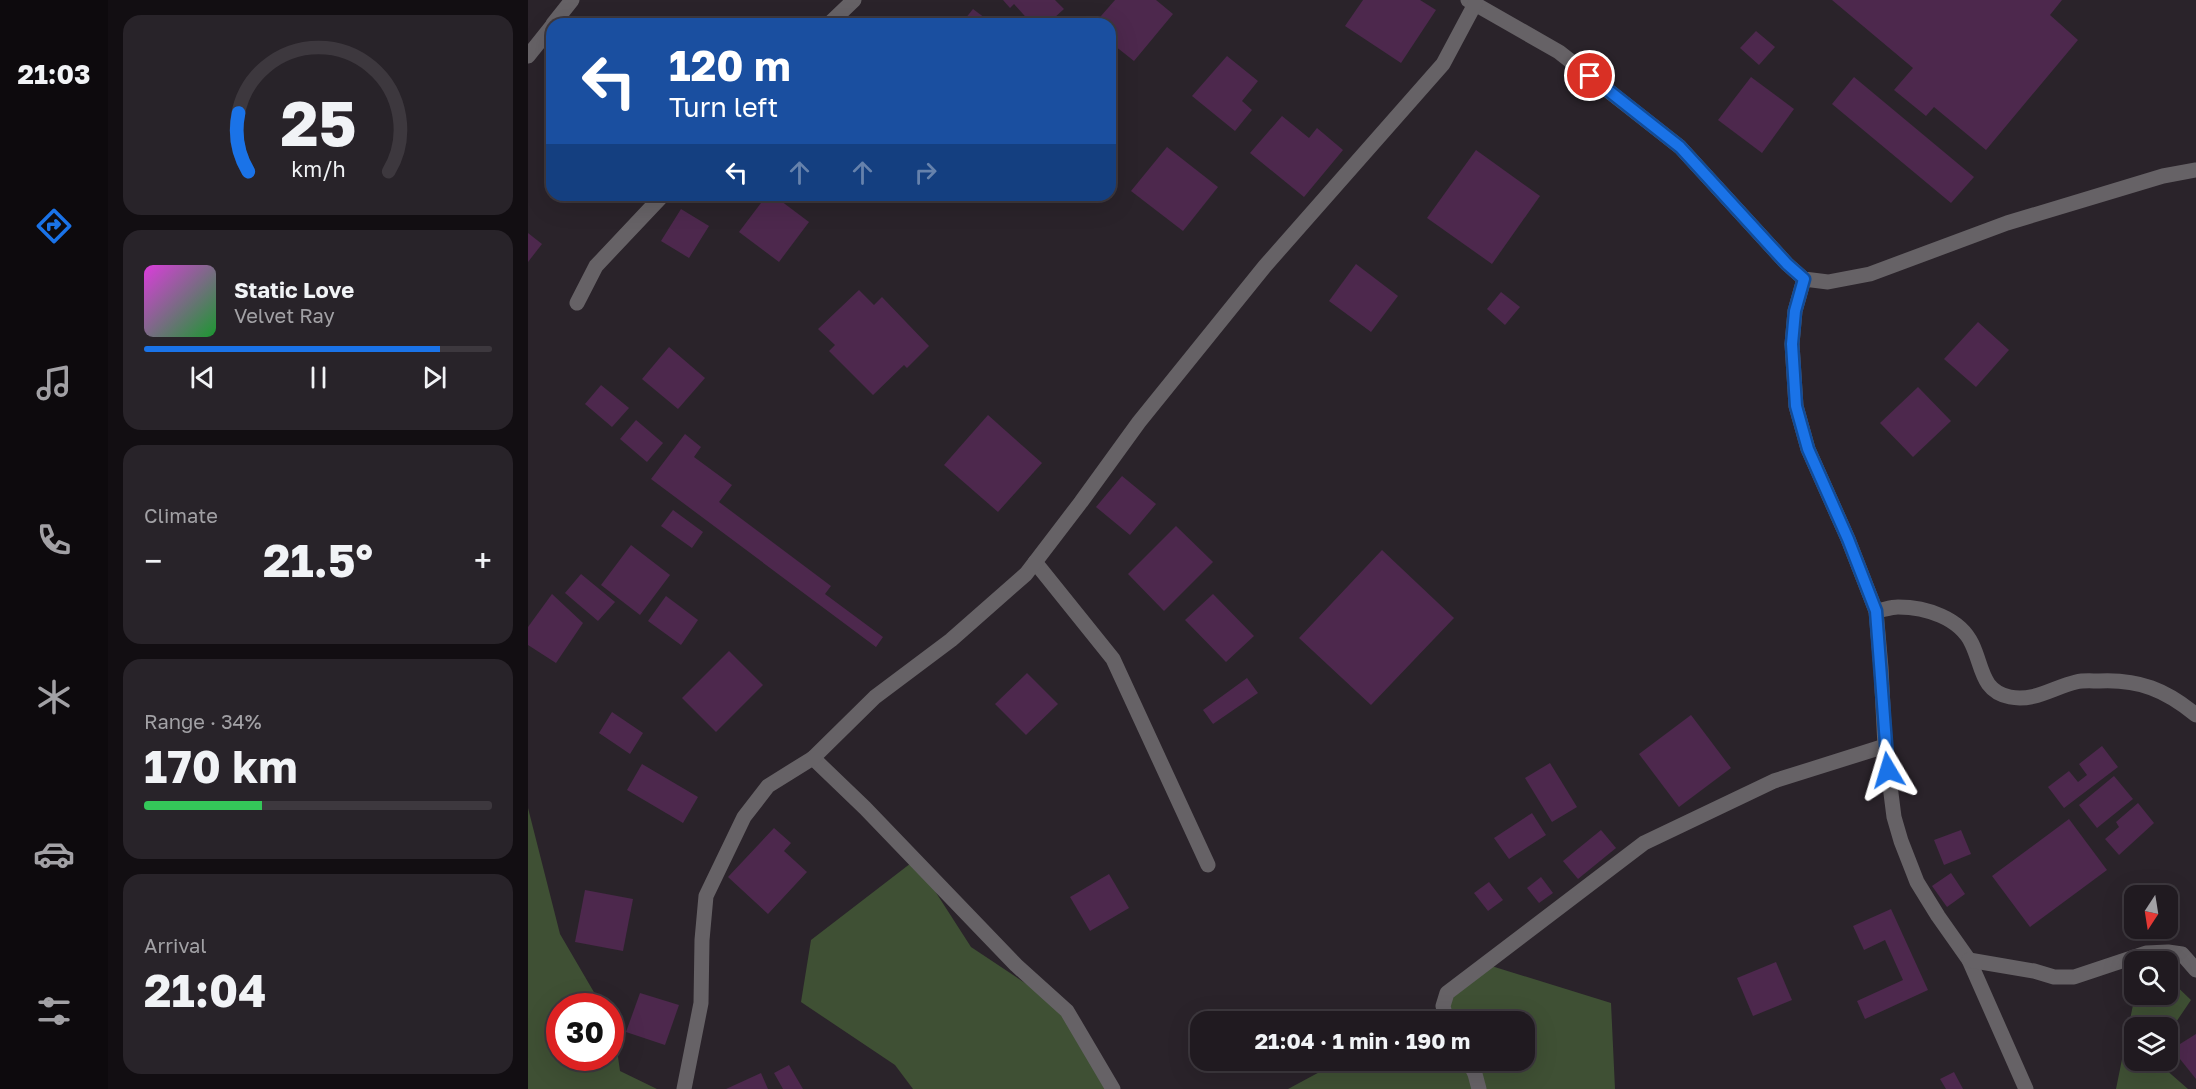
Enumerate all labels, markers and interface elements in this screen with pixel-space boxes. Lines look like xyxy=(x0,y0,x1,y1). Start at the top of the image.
text: 120 m xyxy=(669,40,791,90)
icon: left xyxy=(570,42,648,120)
pin xyxy=(1564,50,1615,101)
text: 21:03 xyxy=(17,58,91,90)
icon: arrive xyxy=(1573,59,1606,92)
text: 25 xyxy=(280,85,356,160)
text: Turn left xyxy=(669,91,778,123)
text: km/h xyxy=(291,156,345,182)
icon: left xyxy=(720,156,753,189)
icon: ahead xyxy=(783,156,816,189)
icon: ahead xyxy=(846,156,879,189)
icon: right xyxy=(909,156,942,189)
icon: directions xyxy=(33,205,75,247)
text: Static Love xyxy=(234,276,354,303)
text: Velvet Ray xyxy=(234,303,335,327)
icon: previous xyxy=(186,361,219,394)
icon: pause xyxy=(302,361,335,394)
icon: next xyxy=(418,361,451,394)
icon: music xyxy=(33,362,75,404)
text: Climate xyxy=(144,503,218,527)
icon: phone xyxy=(33,519,75,561)
text: 21.5° xyxy=(263,533,373,587)
text: − xyxy=(144,541,162,580)
text: + xyxy=(474,541,492,580)
icon: climate xyxy=(33,676,75,718)
text: Range · 34% xyxy=(144,709,262,733)
position arrow xyxy=(1856,738,1920,802)
text: 170 km xyxy=(144,739,298,793)
icon: car xyxy=(33,833,75,875)
north arrow xyxy=(2124,885,2178,939)
map controls xyxy=(2124,885,2178,1071)
text: Arrival xyxy=(144,933,207,957)
button: search xyxy=(2124,951,2178,1005)
text: 21:04 xyxy=(144,963,266,1017)
icon: filters xyxy=(33,990,75,1032)
speed limit sign: 30 xyxy=(546,993,624,1071)
button: layers xyxy=(2124,1017,2178,1071)
text: 21:04 · 1 min · 190 m xyxy=(1255,1027,1470,1054)

